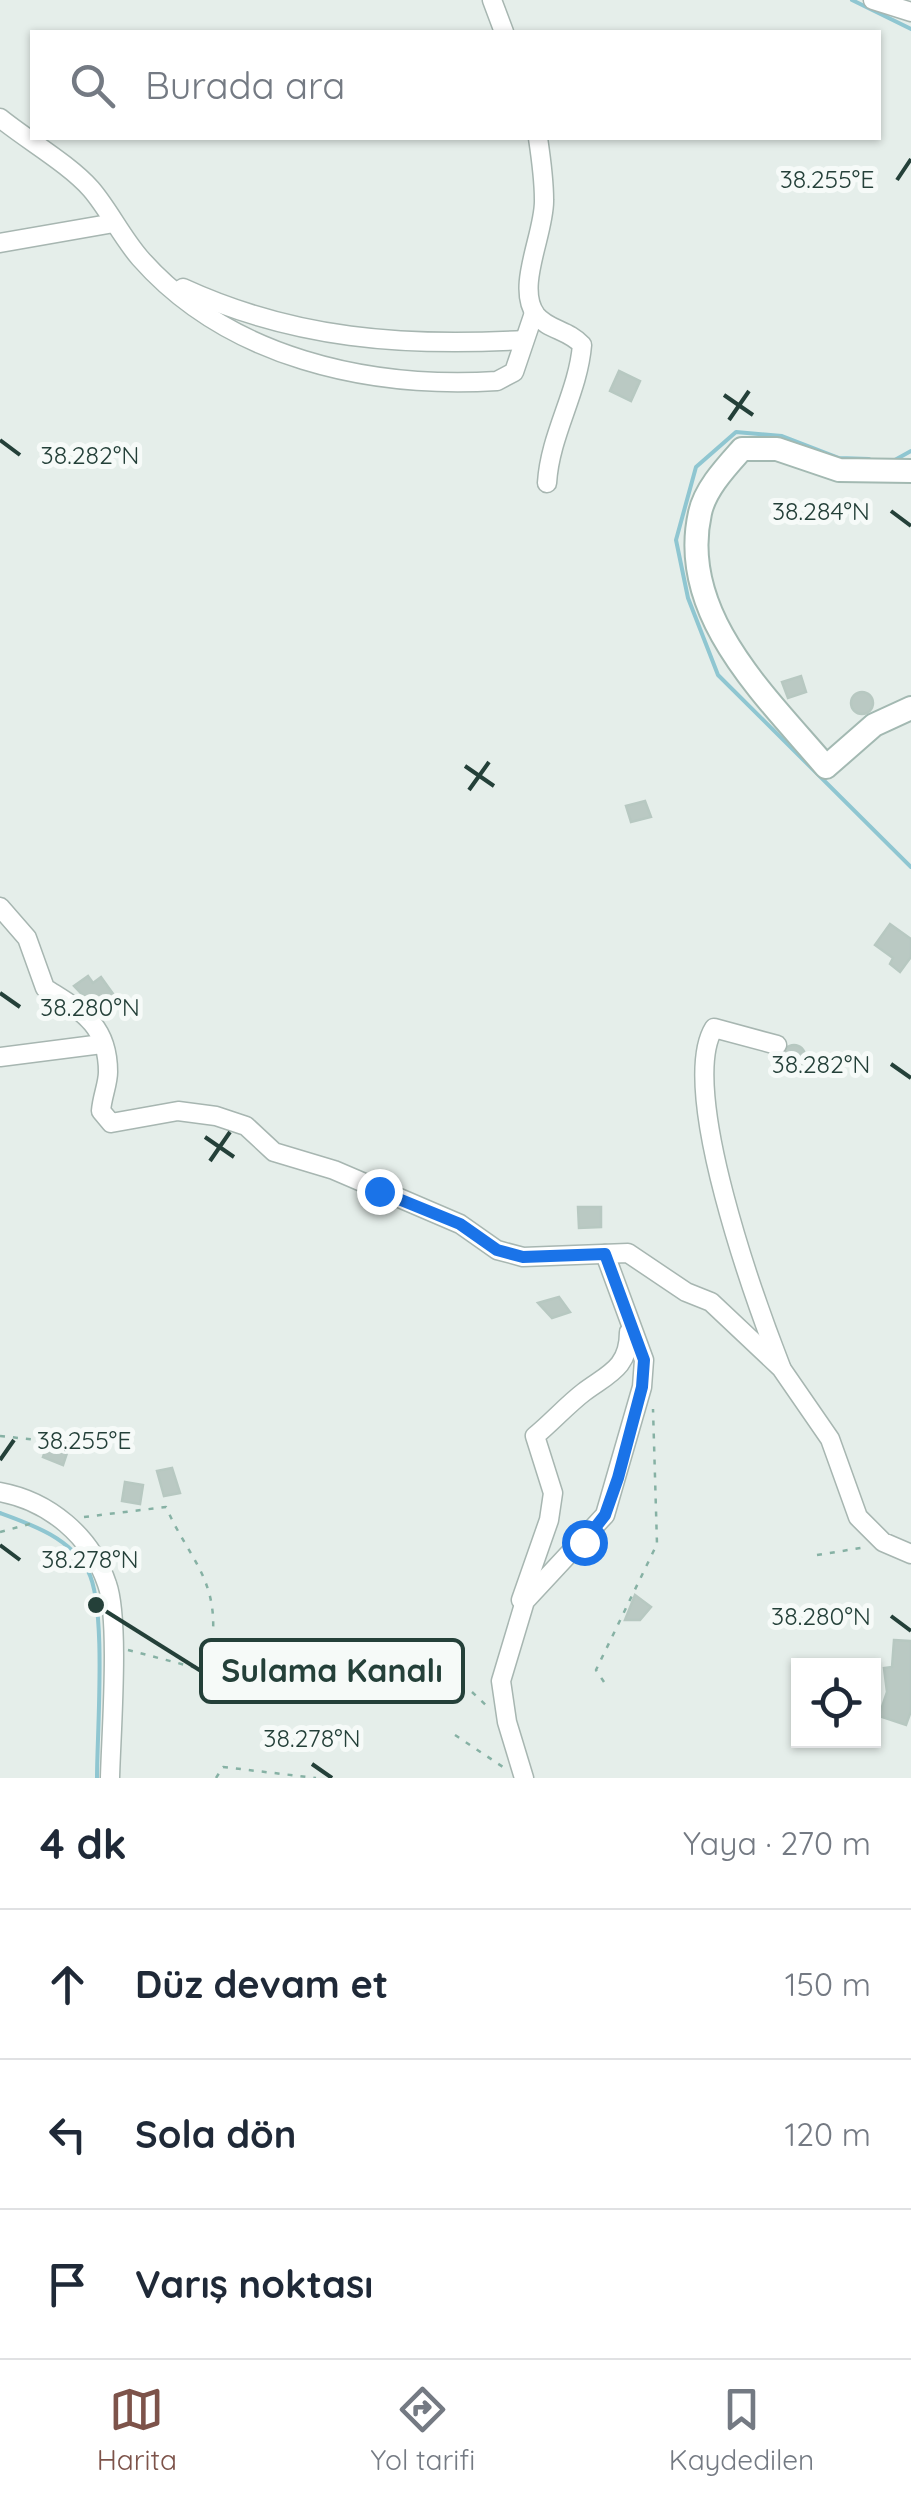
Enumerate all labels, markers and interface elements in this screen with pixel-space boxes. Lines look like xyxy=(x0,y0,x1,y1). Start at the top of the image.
search box xyxy=(30,30,881,140)
icon: search xyxy=(65,58,120,113)
text: Burada ara xyxy=(145,61,345,109)
text: 38.255°E xyxy=(780,163,874,194)
text: 38.282°N xyxy=(41,439,139,470)
text: 38.284°N xyxy=(772,495,870,526)
text: 38.280°N xyxy=(40,991,140,1022)
text: 38.282°N xyxy=(772,1048,870,1079)
route end xyxy=(357,1169,403,1215)
text: 38.255°E xyxy=(37,1424,131,1455)
route start xyxy=(562,1520,608,1566)
text: 38.278°N xyxy=(41,1543,139,1574)
text: 38.280°N xyxy=(771,1600,871,1631)
callout: Sulama Kanalı xyxy=(201,1640,463,1702)
text: Sulama Kanalı xyxy=(221,1650,443,1690)
map controls xyxy=(791,1658,881,1748)
button: locate xyxy=(791,1658,881,1748)
text: 38.278°N xyxy=(263,1722,361,1753)
text: 4 dk xyxy=(40,1817,127,1870)
text: Yaya · 270 m xyxy=(683,1823,871,1863)
icon: ahead xyxy=(40,1957,95,2012)
text: Düz devam et xyxy=(135,1960,388,2008)
text: 150 m xyxy=(785,1964,871,2004)
icon: left xyxy=(40,2107,95,2162)
text: Sola dön xyxy=(135,2110,296,2158)
text: 120 m xyxy=(784,2114,871,2154)
icon: arrive xyxy=(40,2257,95,2312)
text: Varış noktası xyxy=(135,2260,373,2308)
tab: Harita xyxy=(97,2382,177,2477)
tab: Yol tarifi xyxy=(371,2382,475,2477)
tab: Kaydedilen xyxy=(669,2382,814,2477)

